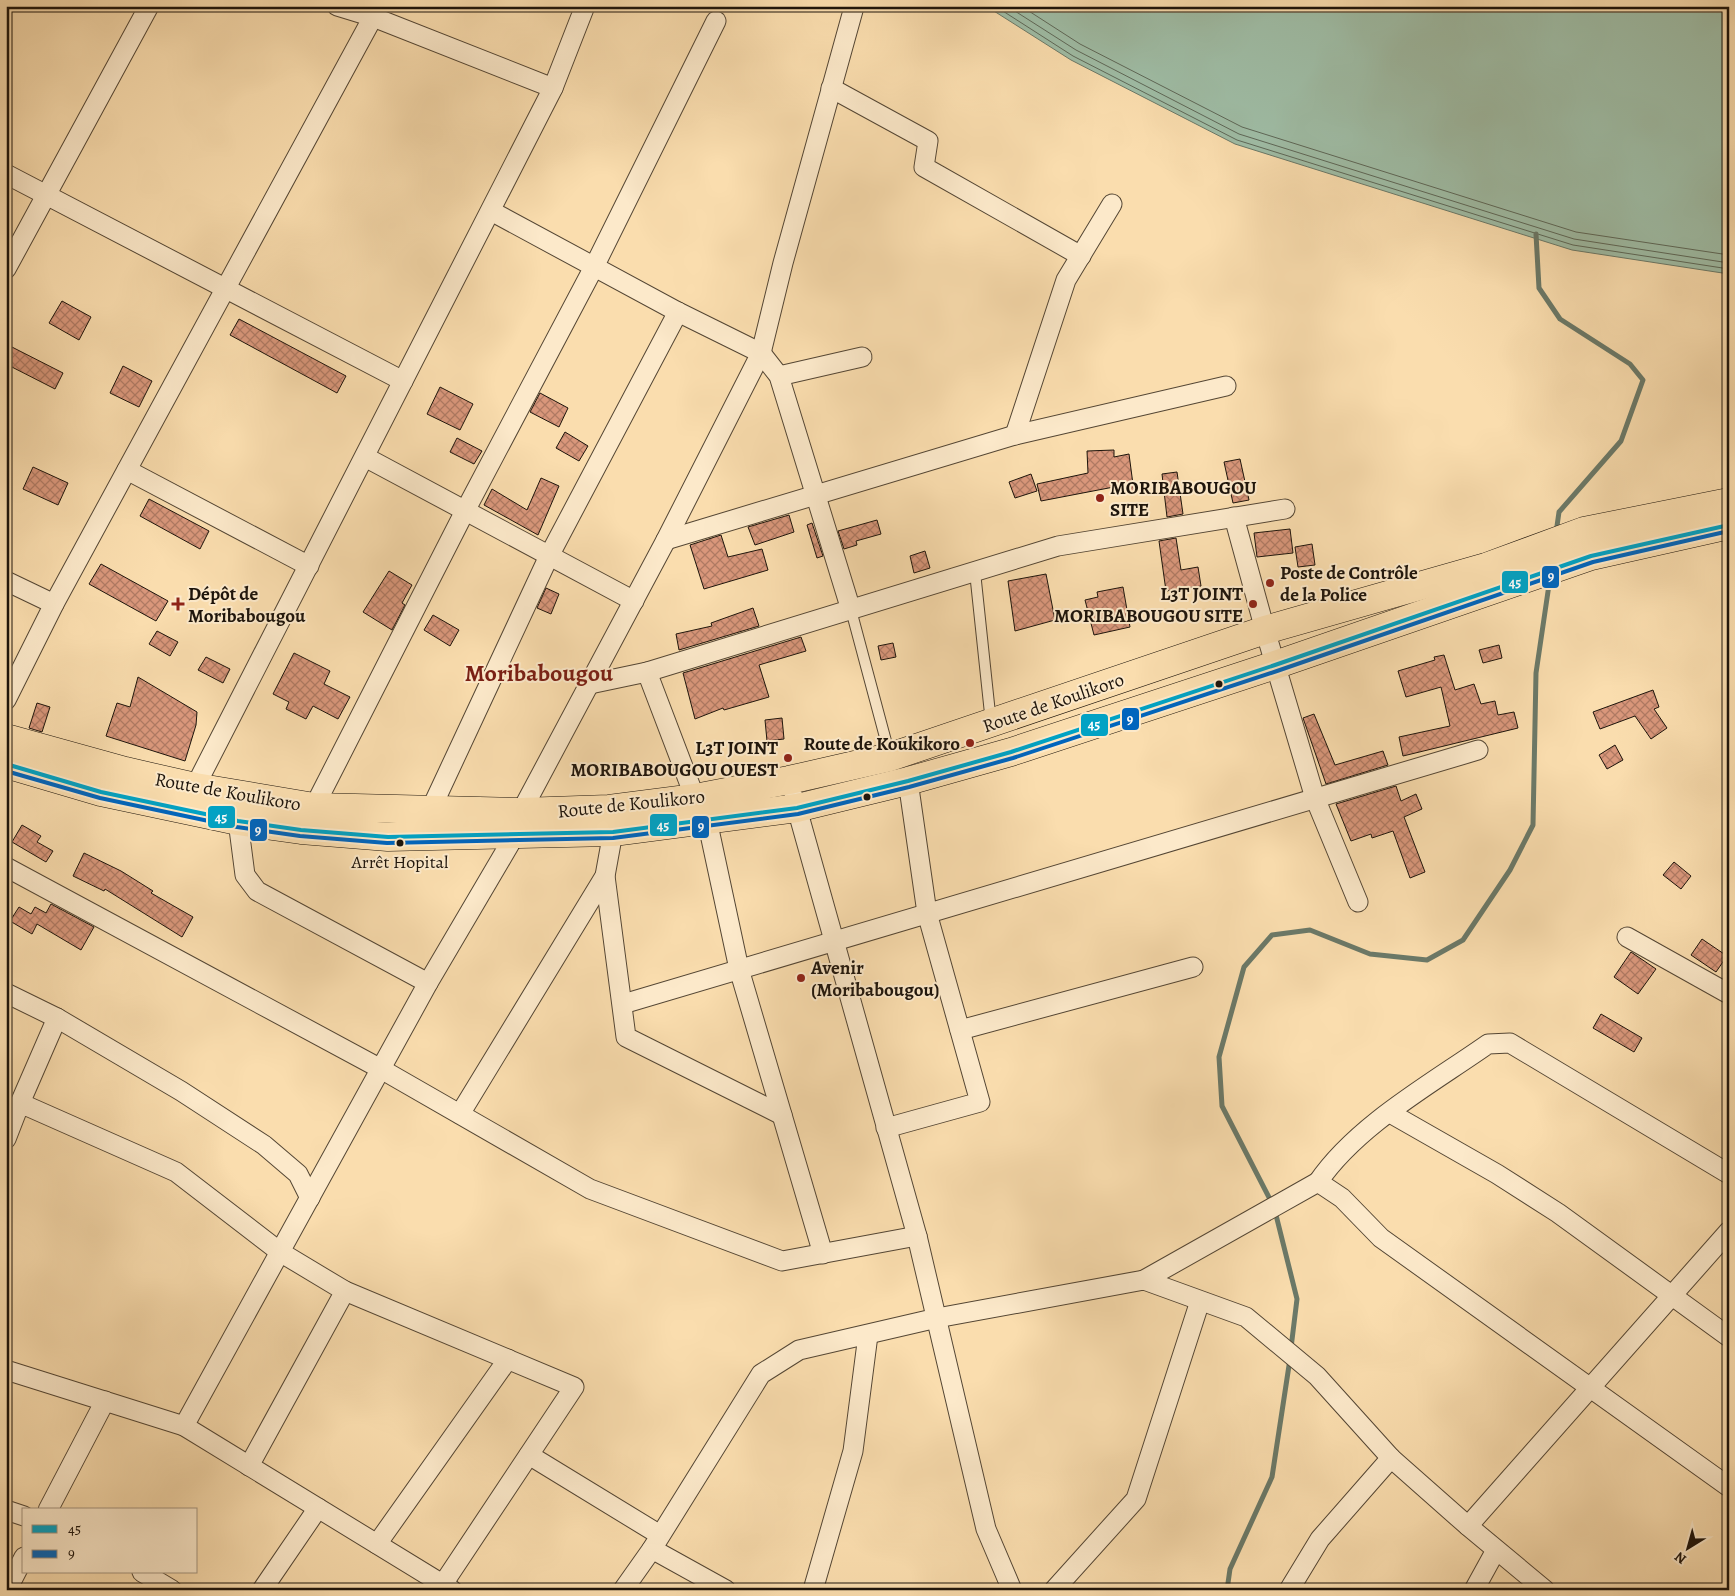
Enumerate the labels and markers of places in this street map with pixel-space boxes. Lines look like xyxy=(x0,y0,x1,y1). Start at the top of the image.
place label: MORIBABOUGOU SITE xyxy=(1110,475,1257,523)
marker: MORIBABOUGOU SITE xyxy=(1094,492,1106,504)
place label: Poste de Contrôle de la Police xyxy=(1280,560,1418,608)
marker: Poste de Contrôle de la Police xyxy=(1264,577,1276,589)
place label: Dépôt de Moribabougou xyxy=(188,581,306,629)
place label: L3T JOINT MORIBABOUGOU SITE xyxy=(1054,581,1243,629)
marker: Dépôt de Moribabougou xyxy=(172,598,184,610)
marker: L3T JOINT MORIBABOUGOU SITE xyxy=(1247,598,1259,610)
unlabelled marker xyxy=(1214,679,1224,689)
place label: Route de Koukikoro xyxy=(803,731,960,757)
place label: L3T JOINT MORIBABOUGOU OUEST xyxy=(570,735,778,783)
marker: Route de Koukikoro xyxy=(964,737,976,749)
marker: L3T JOINT MORIBABOUGOU OUEST xyxy=(782,752,794,764)
unlabelled marker xyxy=(862,792,872,802)
marker: Arrêt Hopital xyxy=(395,838,405,848)
place label: Arrêt Hopital xyxy=(351,850,449,874)
place label: Avenir (Moribabougou) xyxy=(810,955,940,1003)
marker: Avenir (Moribabougou) xyxy=(795,972,807,984)

